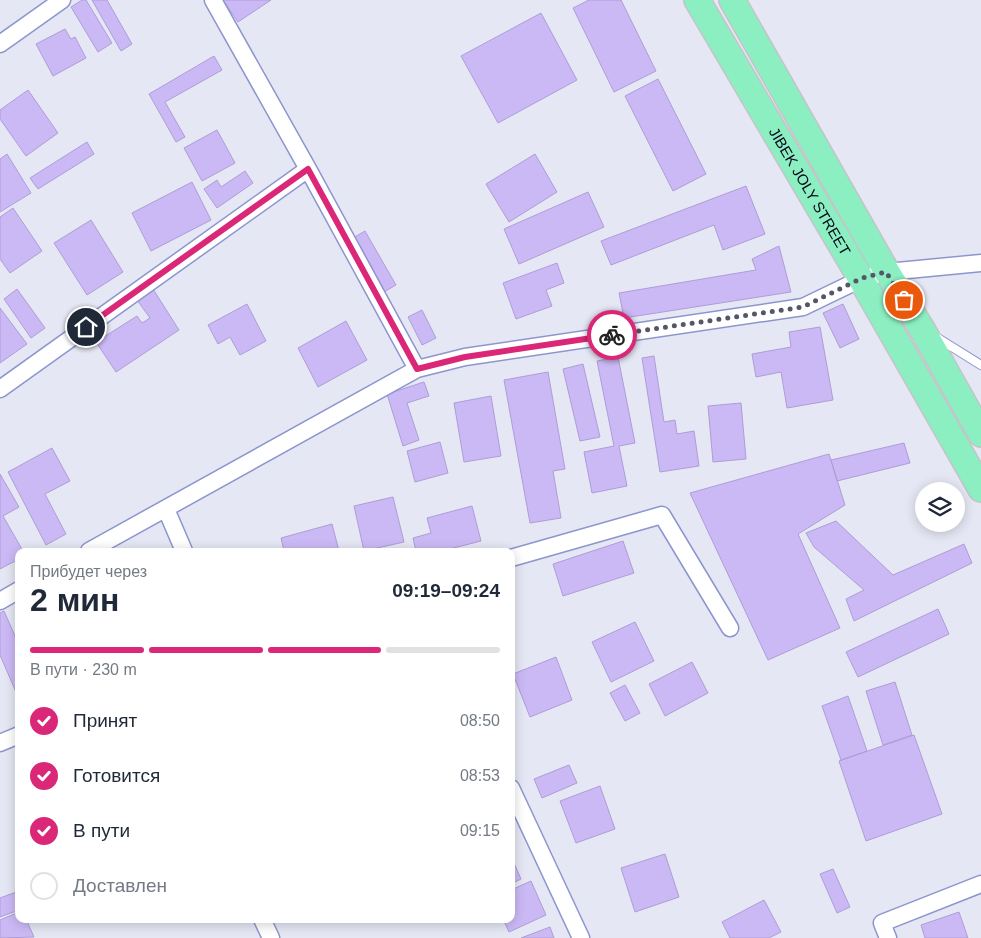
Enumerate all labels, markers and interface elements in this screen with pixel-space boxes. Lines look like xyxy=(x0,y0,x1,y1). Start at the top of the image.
street label: JIBEK JOLY STREET xyxy=(766,124,854,258)
pin xyxy=(883,279,925,321)
icon: bag xyxy=(890,286,918,314)
pin xyxy=(65,306,107,348)
courier xyxy=(587,310,637,360)
icon: home xyxy=(72,313,100,341)
icon: bike xyxy=(598,321,626,349)
map controls xyxy=(915,482,965,532)
button: layers xyxy=(915,482,965,532)
text: Прибудет через xyxy=(30,563,147,580)
text: 09:19–09:24 xyxy=(392,580,500,601)
text: 2 мин xyxy=(30,582,119,618)
text: В пути · 230 m xyxy=(30,661,137,678)
icon: check xyxy=(30,707,58,735)
text: Принят xyxy=(73,710,137,731)
text: 08:50 xyxy=(460,712,500,729)
icon: check xyxy=(30,762,58,790)
text: Готовится xyxy=(73,765,160,786)
text: 08:53 xyxy=(460,767,500,784)
icon: check xyxy=(30,817,58,845)
text: В пути xyxy=(73,820,130,841)
text: 09:15 xyxy=(460,822,500,839)
text: Доставлен xyxy=(73,875,167,896)

